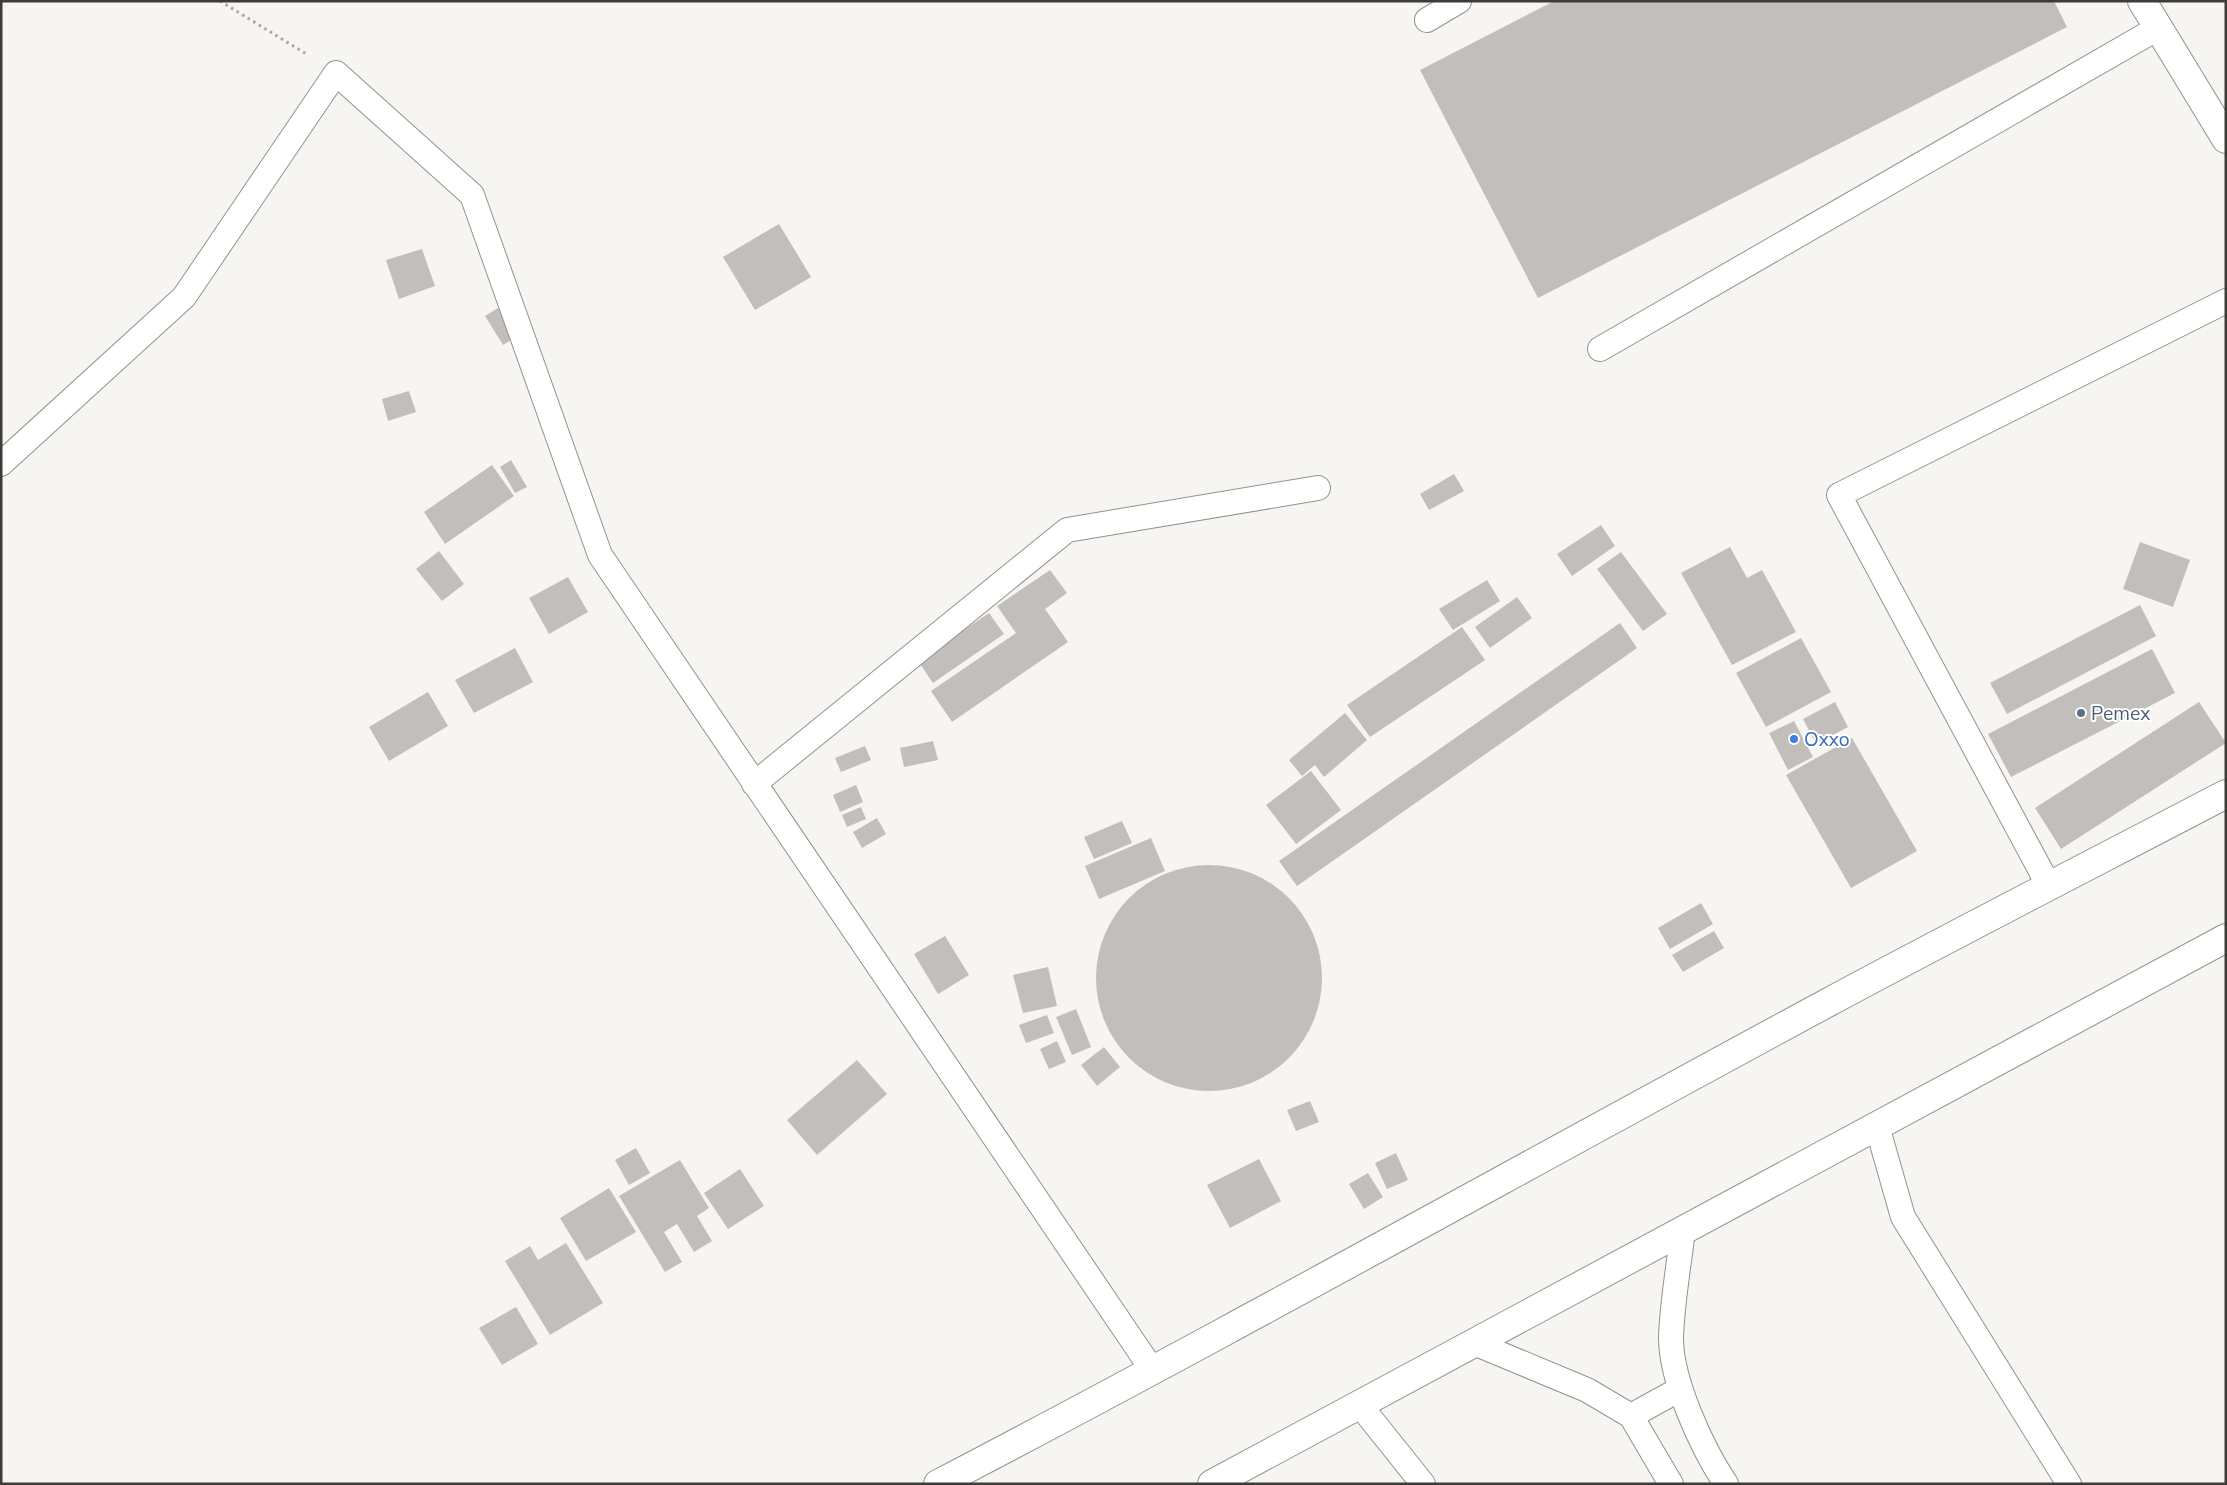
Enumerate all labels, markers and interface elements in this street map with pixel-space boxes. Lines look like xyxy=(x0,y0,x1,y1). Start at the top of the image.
place label: Pemex xyxy=(2091,701,2150,725)
marker: Pemex xyxy=(2075,707,2087,719)
place label: Oxxo xyxy=(1804,727,1850,751)
marker: Oxxo xyxy=(1788,733,1800,745)

